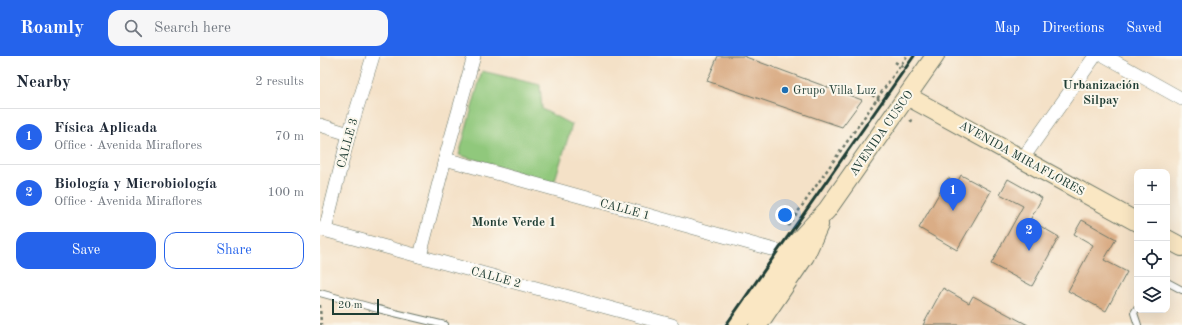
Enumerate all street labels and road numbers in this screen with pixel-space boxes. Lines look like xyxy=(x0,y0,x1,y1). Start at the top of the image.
street label: AVENIDA CUSCO xyxy=(848,89,916,178)
street label: CALLE 3 xyxy=(336,117,360,170)
street label: AVENIDA MIRAFLORES xyxy=(957,119,1086,198)
street label: CALLE 1 xyxy=(598,198,651,222)
street label: CALLE 2 xyxy=(469,266,522,290)

